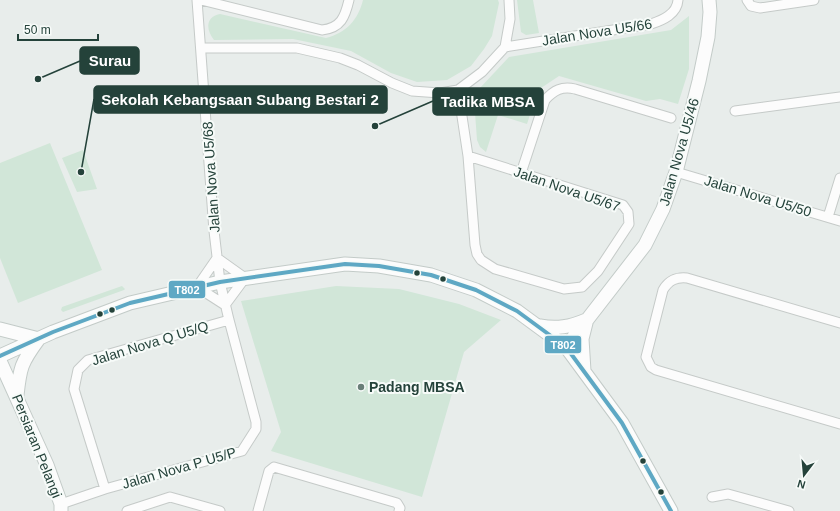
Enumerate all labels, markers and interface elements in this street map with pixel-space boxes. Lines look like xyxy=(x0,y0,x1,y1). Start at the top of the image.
street label: Jalan Nova U5/66 xyxy=(541,15,653,49)
scale bar xyxy=(18,16,98,42)
text: 50 m xyxy=(24,23,51,37)
callout: Surau xyxy=(80,47,139,74)
text: Surau xyxy=(89,52,131,69)
callout: Sekolah Kebangsaan Subang Bestari 2 xyxy=(94,86,387,113)
callout: Tadika MBSA xyxy=(433,88,543,115)
text: Sekolah Kebangsaan Subang Bestari 2 xyxy=(101,91,379,108)
text: Tadika MBSA xyxy=(441,93,536,110)
street label: Jalan Nova U5/46 xyxy=(656,96,702,208)
street label: Jalan Nova U5/68 xyxy=(199,121,223,233)
street label: Jalan Nova U5/67 xyxy=(512,163,622,215)
street label: Jalan Nova U5/50 xyxy=(702,172,814,220)
unlabelled marker xyxy=(412,268,422,278)
unlabelled marker xyxy=(438,274,448,284)
line badge: T802 xyxy=(168,280,206,299)
text: T802 xyxy=(174,284,200,296)
unlabelled marker xyxy=(107,305,117,315)
unlabelled marker xyxy=(95,309,105,319)
street label: Jalan Nova Q U5/Q xyxy=(90,318,210,368)
line badge: T802 xyxy=(544,335,582,354)
text: T802 xyxy=(550,339,576,351)
place label: Padang MBSA xyxy=(369,379,465,395)
marker: Padang MBSA xyxy=(356,382,366,392)
street label: Persiaran Pelangi xyxy=(9,392,65,500)
street label: Jalan Nova P U5/P xyxy=(120,444,238,492)
north arrow xyxy=(784,455,824,495)
unlabelled marker xyxy=(638,456,648,466)
text: N xyxy=(796,478,807,491)
unlabelled marker xyxy=(656,487,666,497)

